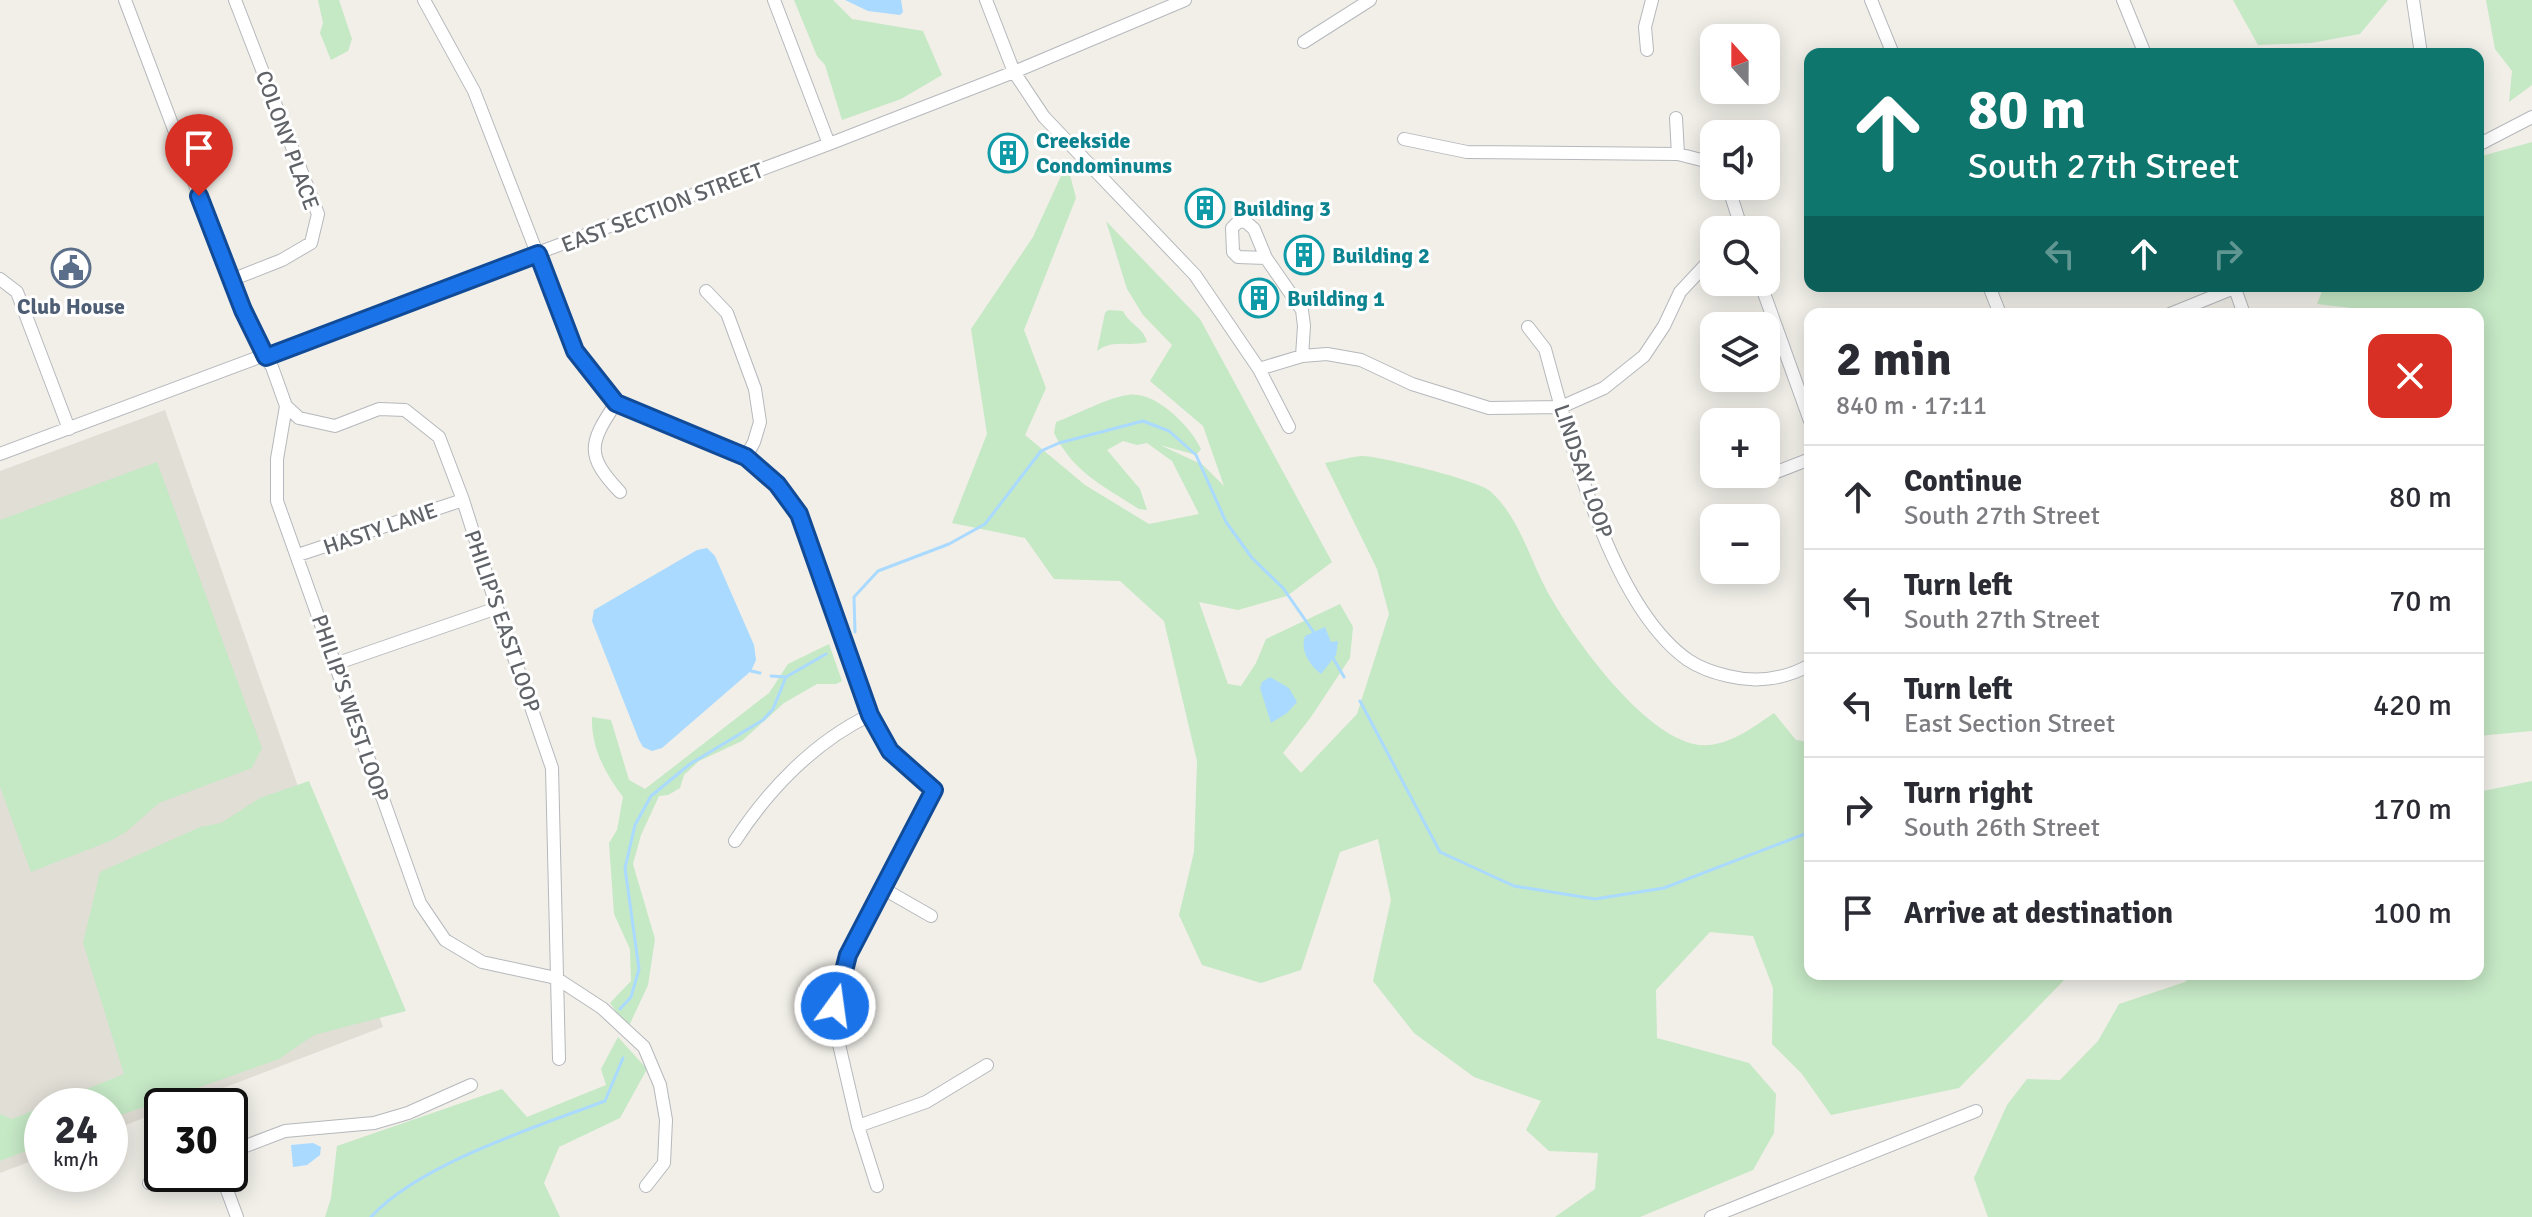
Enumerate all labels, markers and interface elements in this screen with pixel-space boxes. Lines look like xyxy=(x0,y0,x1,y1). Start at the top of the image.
north arrow xyxy=(1700,24,1780,104)
map controls xyxy=(1700,24,1780,584)
street label: COLONY PLACE xyxy=(250,67,325,214)
text: 80 m xyxy=(1968,75,2086,144)
icon: ahead xyxy=(1836,80,1940,184)
pin xyxy=(165,114,233,196)
button: sound xyxy=(1700,120,1780,200)
icon: arrive xyxy=(177,126,221,170)
place label: Creekside Condominums xyxy=(1036,127,1172,179)
building icon: Creekside Condominums xyxy=(987,132,1029,174)
text: South 27th Street xyxy=(1968,144,2239,189)
street label: EAST SECTION STREET xyxy=(557,156,767,258)
building icon: Building 3 xyxy=(1184,187,1226,229)
place label: Building 3 xyxy=(1233,195,1331,222)
button: search xyxy=(1700,216,1780,296)
icon: left xyxy=(2038,232,2082,276)
icon: ahead xyxy=(2122,232,2166,276)
icon: right xyxy=(2206,232,2250,276)
building icon: Building 2 xyxy=(1283,234,1325,276)
place label: Building 2 xyxy=(1332,242,1430,269)
public building icon: Club House xyxy=(50,247,92,289)
building icon: Building 1 xyxy=(1238,277,1280,319)
place label: Building 1 xyxy=(1287,285,1385,312)
place label: Club House xyxy=(17,293,125,320)
button: layers xyxy=(1700,312,1780,392)
text: 2 min xyxy=(1836,330,1952,389)
button: close xyxy=(2368,334,2452,418)
text: 840 m · 17:11 xyxy=(1836,390,1987,422)
street label: LINDSAY LOOP xyxy=(1548,401,1619,542)
button: + xyxy=(1700,408,1780,488)
text: Continue xyxy=(1904,463,2022,500)
icon: ahead xyxy=(1836,475,1880,519)
text: 80 m xyxy=(2389,479,2452,516)
street label: HASTY LANE xyxy=(320,496,441,561)
text: South 27th Street xyxy=(1904,500,2100,532)
button: − xyxy=(1700,504,1780,584)
street label: PHILIP'S EAST LOOP xyxy=(459,526,546,716)
text: Turn left xyxy=(1904,567,2013,604)
icon: left xyxy=(1836,579,1880,623)
text: 70 m xyxy=(2389,583,2452,620)
text: South 27th Street xyxy=(1904,604,2100,636)
street label: PHILIP'S WEST LOOP xyxy=(306,611,395,805)
text: Turn left xyxy=(1904,671,2013,708)
icon: left xyxy=(1836,683,1880,727)
text: 420 m xyxy=(2373,687,2452,724)
text: East Section Street xyxy=(1904,708,2115,740)
text: Turn right xyxy=(1904,775,2033,812)
icon: right xyxy=(1836,787,1880,831)
text: 170 m xyxy=(2373,791,2452,828)
text: South 26th Street xyxy=(1904,812,2100,844)
icon: arrive xyxy=(1836,891,1880,935)
text: Arrive at destination xyxy=(1904,895,2173,932)
text: 100 m xyxy=(2373,895,2452,932)
position arrow xyxy=(793,964,877,1048)
speed limit sign: 30 xyxy=(144,1088,248,1192)
text: 24 xyxy=(54,1105,98,1155)
text: km/h xyxy=(53,1147,99,1172)

